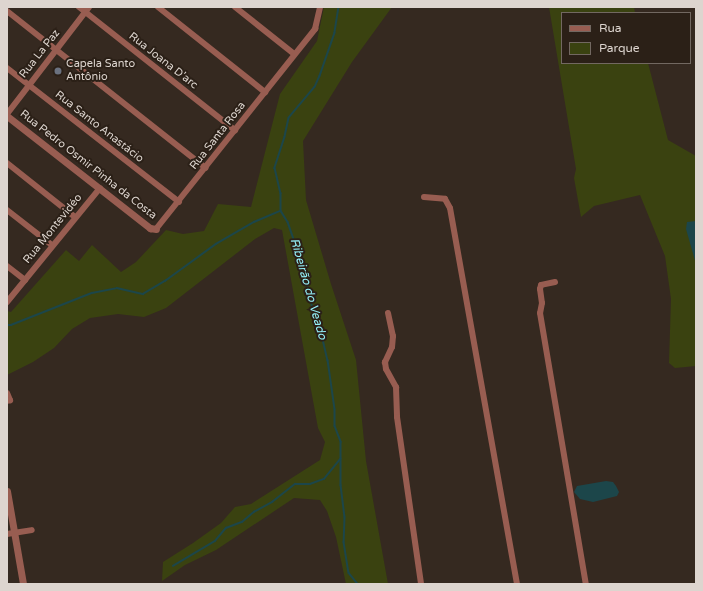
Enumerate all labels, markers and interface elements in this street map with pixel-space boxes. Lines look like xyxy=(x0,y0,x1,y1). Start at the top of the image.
legend xyxy=(561,12,691,64)
text: Rua xyxy=(599,21,622,35)
street label: Rua La Paz xyxy=(17,27,63,81)
street label: Rua Joana D'arc xyxy=(126,30,200,92)
text: Parque xyxy=(599,41,640,55)
place label: Capela Santo Antônio xyxy=(66,58,135,84)
marker: Capela Santo Antônio xyxy=(53,66,63,76)
street label: Rua Santo Anastácio xyxy=(52,88,146,166)
street label: Rua Santa Rosa xyxy=(187,100,249,172)
street label: Rua Pedro Osmir Pinha da Costa xyxy=(17,108,159,222)
street label: Rua Montevidéo xyxy=(21,191,85,267)
water label: Ribeirão do Veado xyxy=(287,237,329,341)

